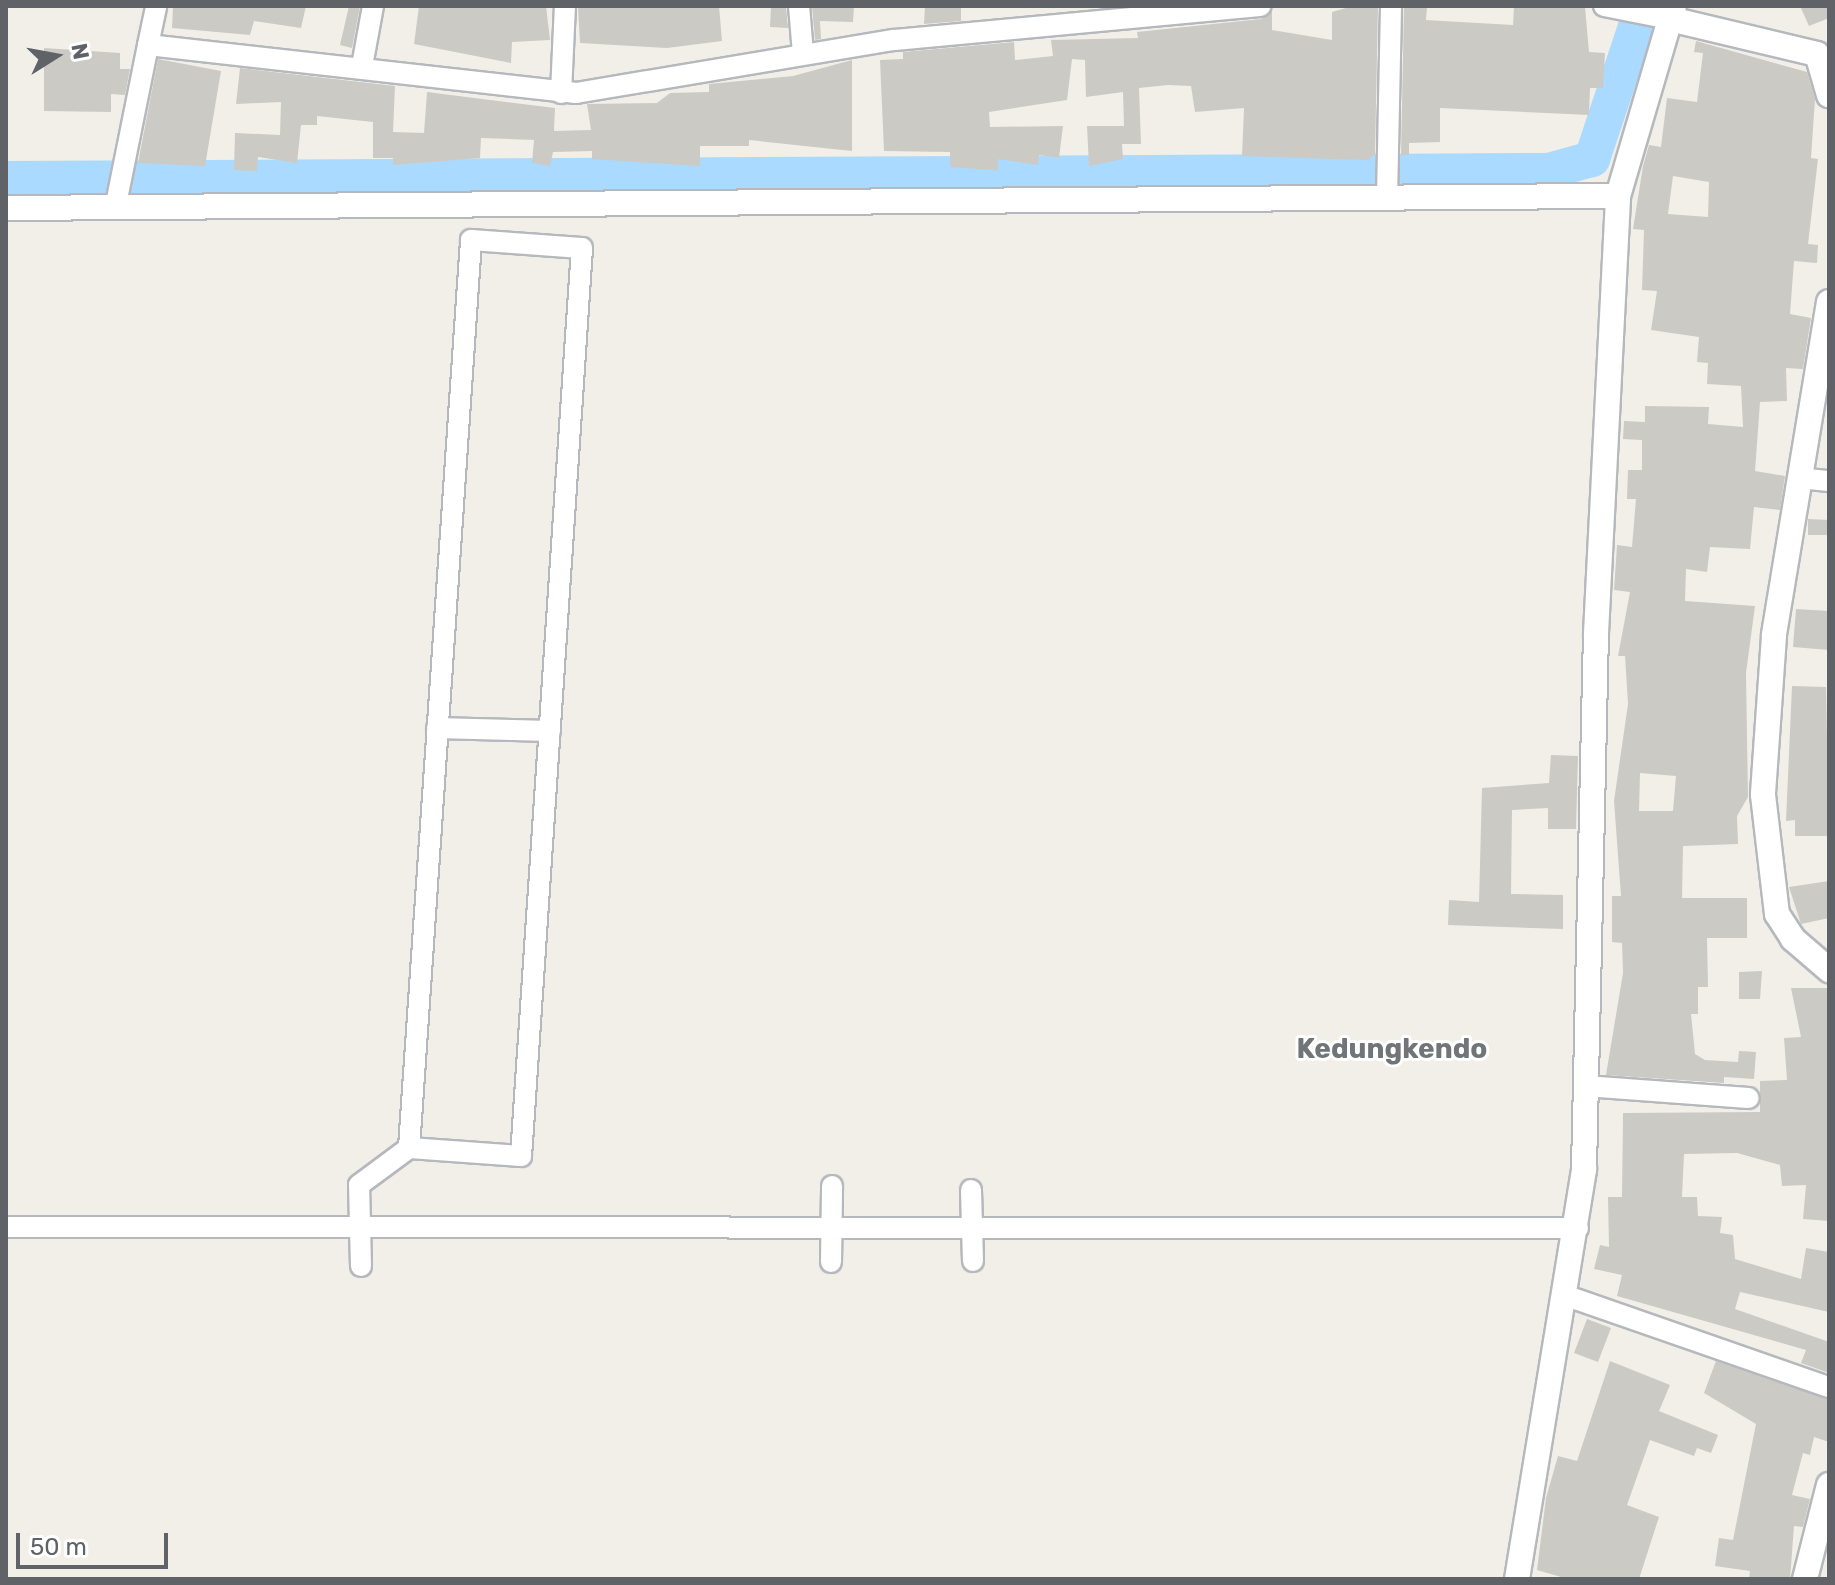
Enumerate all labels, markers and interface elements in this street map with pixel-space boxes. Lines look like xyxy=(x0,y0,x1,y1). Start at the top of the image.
north arrow xyxy=(16,16,96,96)
text: N xyxy=(65,41,95,62)
district label: Kedungkendo xyxy=(1297,1032,1487,1066)
scale bar xyxy=(20,1517,172,1567)
text: 50 m xyxy=(30,1533,87,1561)

